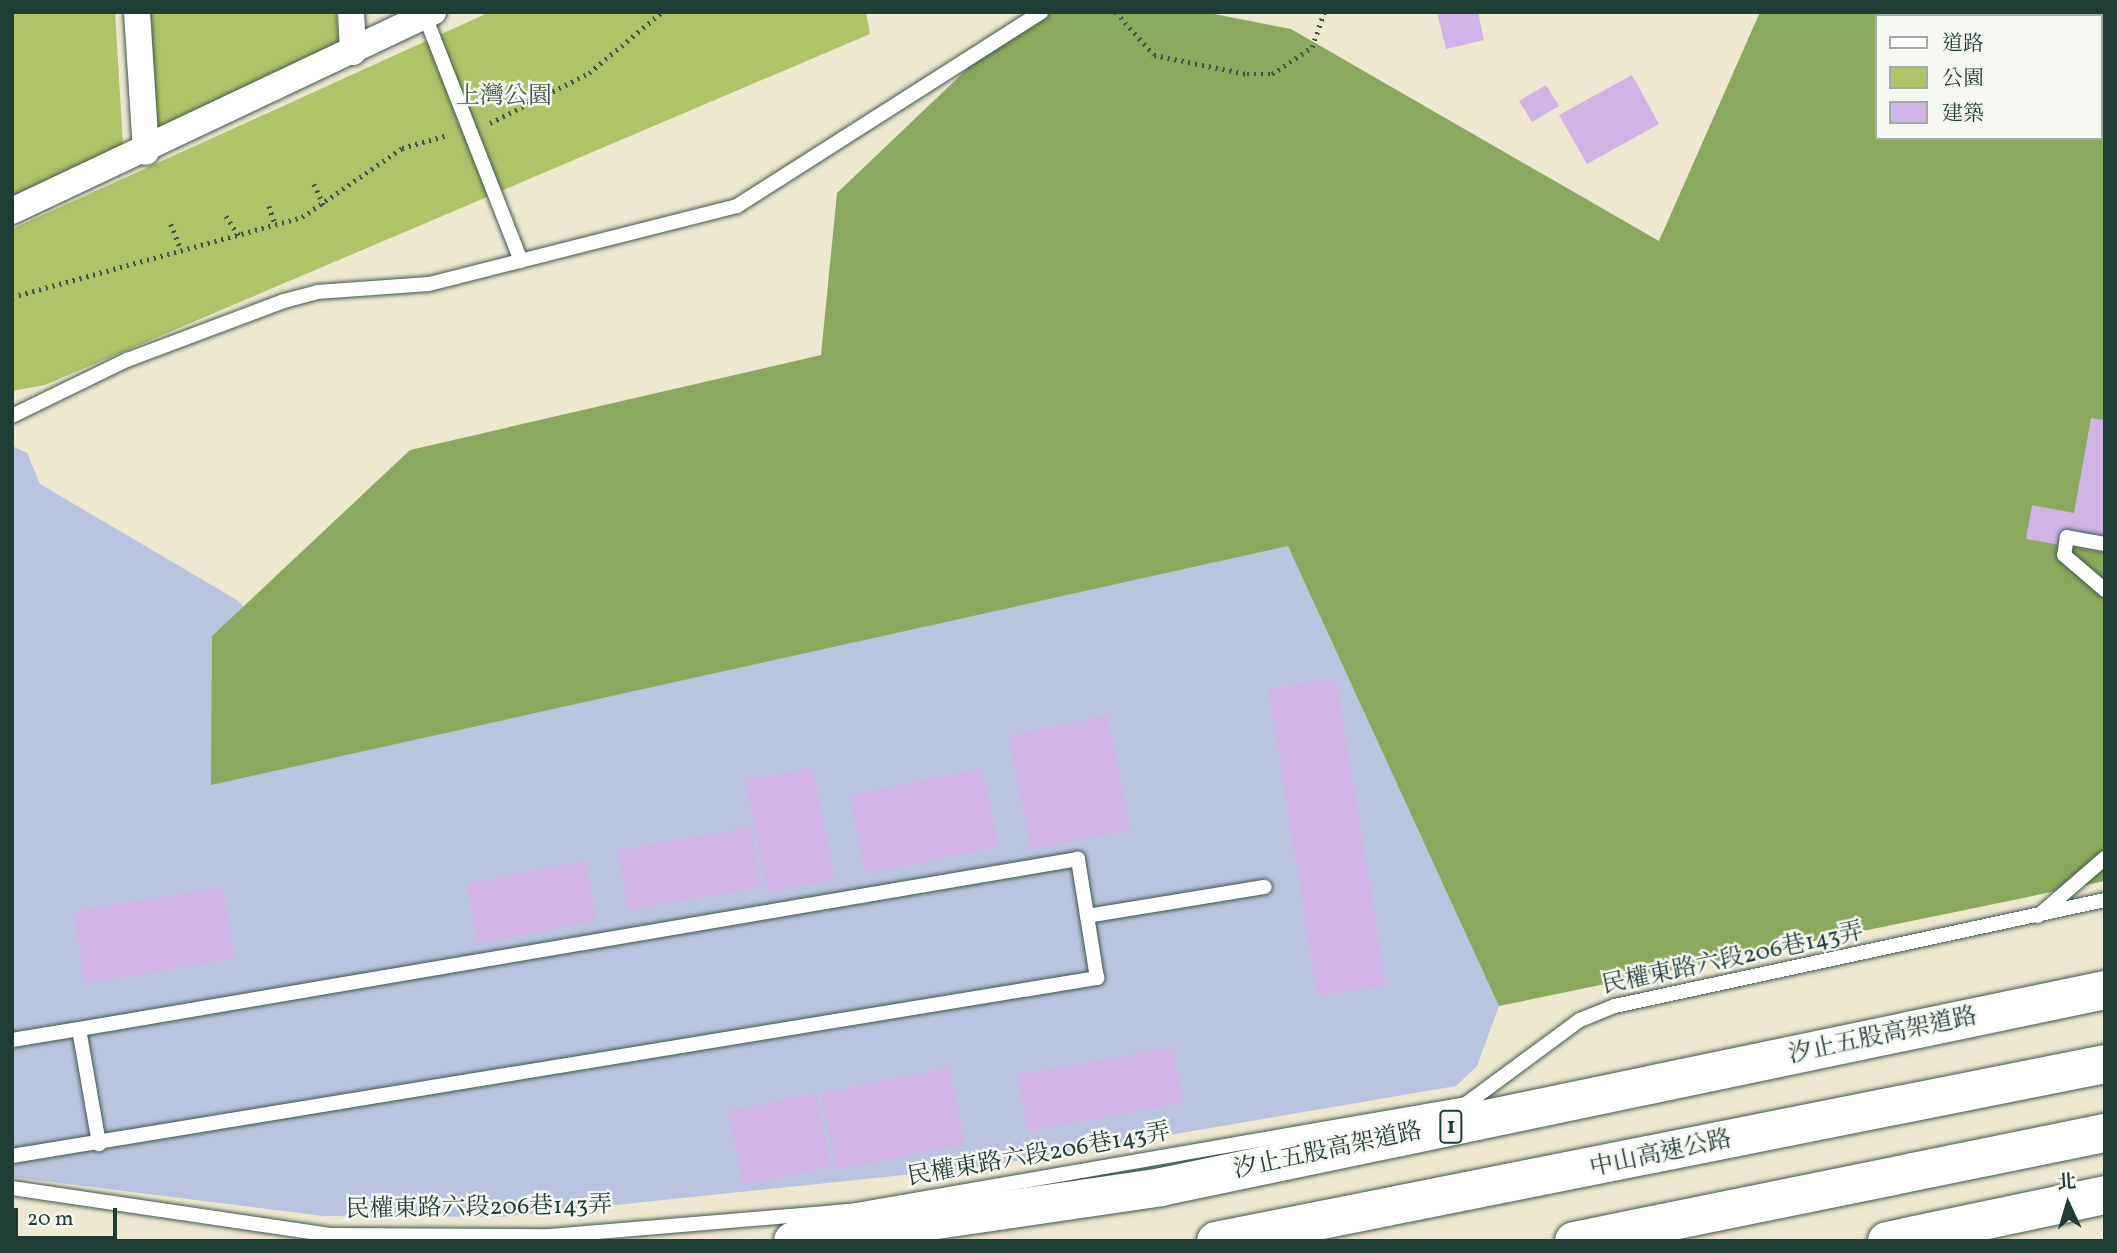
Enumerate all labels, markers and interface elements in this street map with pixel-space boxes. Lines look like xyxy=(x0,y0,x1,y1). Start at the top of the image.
legend xyxy=(1876,14,2103,140)
text: 道路 xyxy=(1942,30,1984,59)
text: 公園 xyxy=(1942,65,1984,94)
park label: 上灣公園 xyxy=(456,84,552,112)
text: 建築 xyxy=(1942,100,1984,129)
street label: 民權東路六段206巷143弄 xyxy=(1600,918,1866,1002)
street label: 汐止五股高架道路 xyxy=(1786,1003,1980,1071)
road number: 1 xyxy=(1439,1108,1463,1146)
street label: 汐止五股高架道路 xyxy=(1231,1118,1425,1186)
street label: 民權東路六段206巷143弄 xyxy=(905,1119,1173,1193)
street label: 中山高速公路 xyxy=(1588,1126,1734,1184)
north arrow xyxy=(2033,1169,2103,1239)
text: 北 xyxy=(2056,1169,2077,1197)
street label: 民權東路六段206巷143弄 xyxy=(346,1192,612,1226)
scale bar xyxy=(18,1194,121,1238)
text: 20 m xyxy=(27,1205,73,1234)

